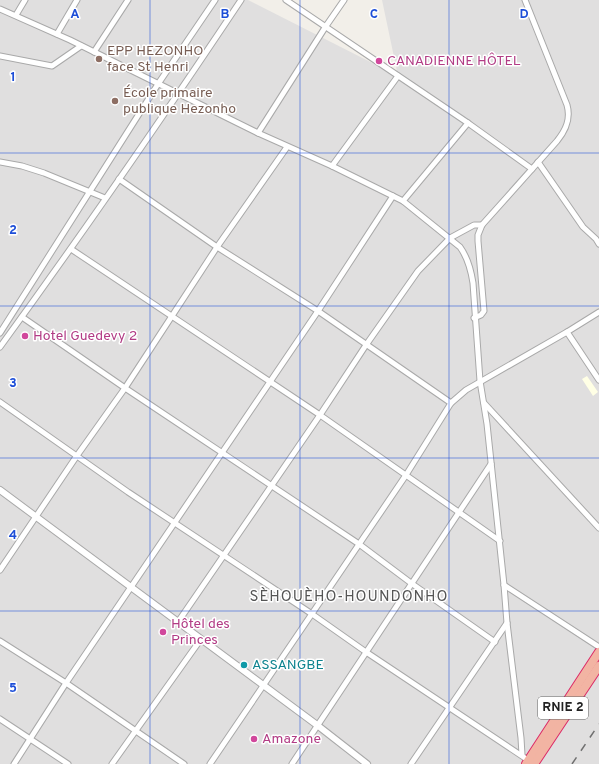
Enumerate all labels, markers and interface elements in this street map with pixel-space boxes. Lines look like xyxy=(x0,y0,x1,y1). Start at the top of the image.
text: A xyxy=(70,7,80,23)
text: B xyxy=(221,7,230,23)
text: C xyxy=(370,7,378,23)
text: D xyxy=(519,7,529,23)
place label: EPP HEZONHO face St Henri xyxy=(107,43,203,76)
place label: CANADIENNE HÔTEL xyxy=(387,52,521,70)
marker: EPP HEZONHO face St Henri xyxy=(94,54,104,64)
marker: CANADIENNE HÔTEL xyxy=(374,56,384,66)
text: 1 xyxy=(10,70,16,86)
place label: École primaire publique Hezonho xyxy=(123,84,236,118)
marker: École primaire publique Hezonho xyxy=(110,96,120,106)
text: 2 xyxy=(9,223,17,239)
place label: Hotel Guedevy 2 xyxy=(33,328,137,345)
marker: Hotel Guedevy 2 xyxy=(20,331,30,341)
text: 3 xyxy=(9,376,17,392)
text: 4 xyxy=(9,528,17,544)
district label: SÈHOUÈHO-HOUNDONHO xyxy=(249,587,449,607)
place label: Hôtel des Princes xyxy=(171,616,230,649)
marker: Hôtel des Princes xyxy=(158,627,168,637)
place label: ASSANGBE xyxy=(252,657,324,674)
marker: ASSANGBE xyxy=(239,660,249,670)
text: 5 xyxy=(9,681,17,697)
road number: RNIE 2 xyxy=(538,697,588,719)
place label: Amazone xyxy=(262,731,321,748)
marker: Amazone xyxy=(249,734,259,744)

